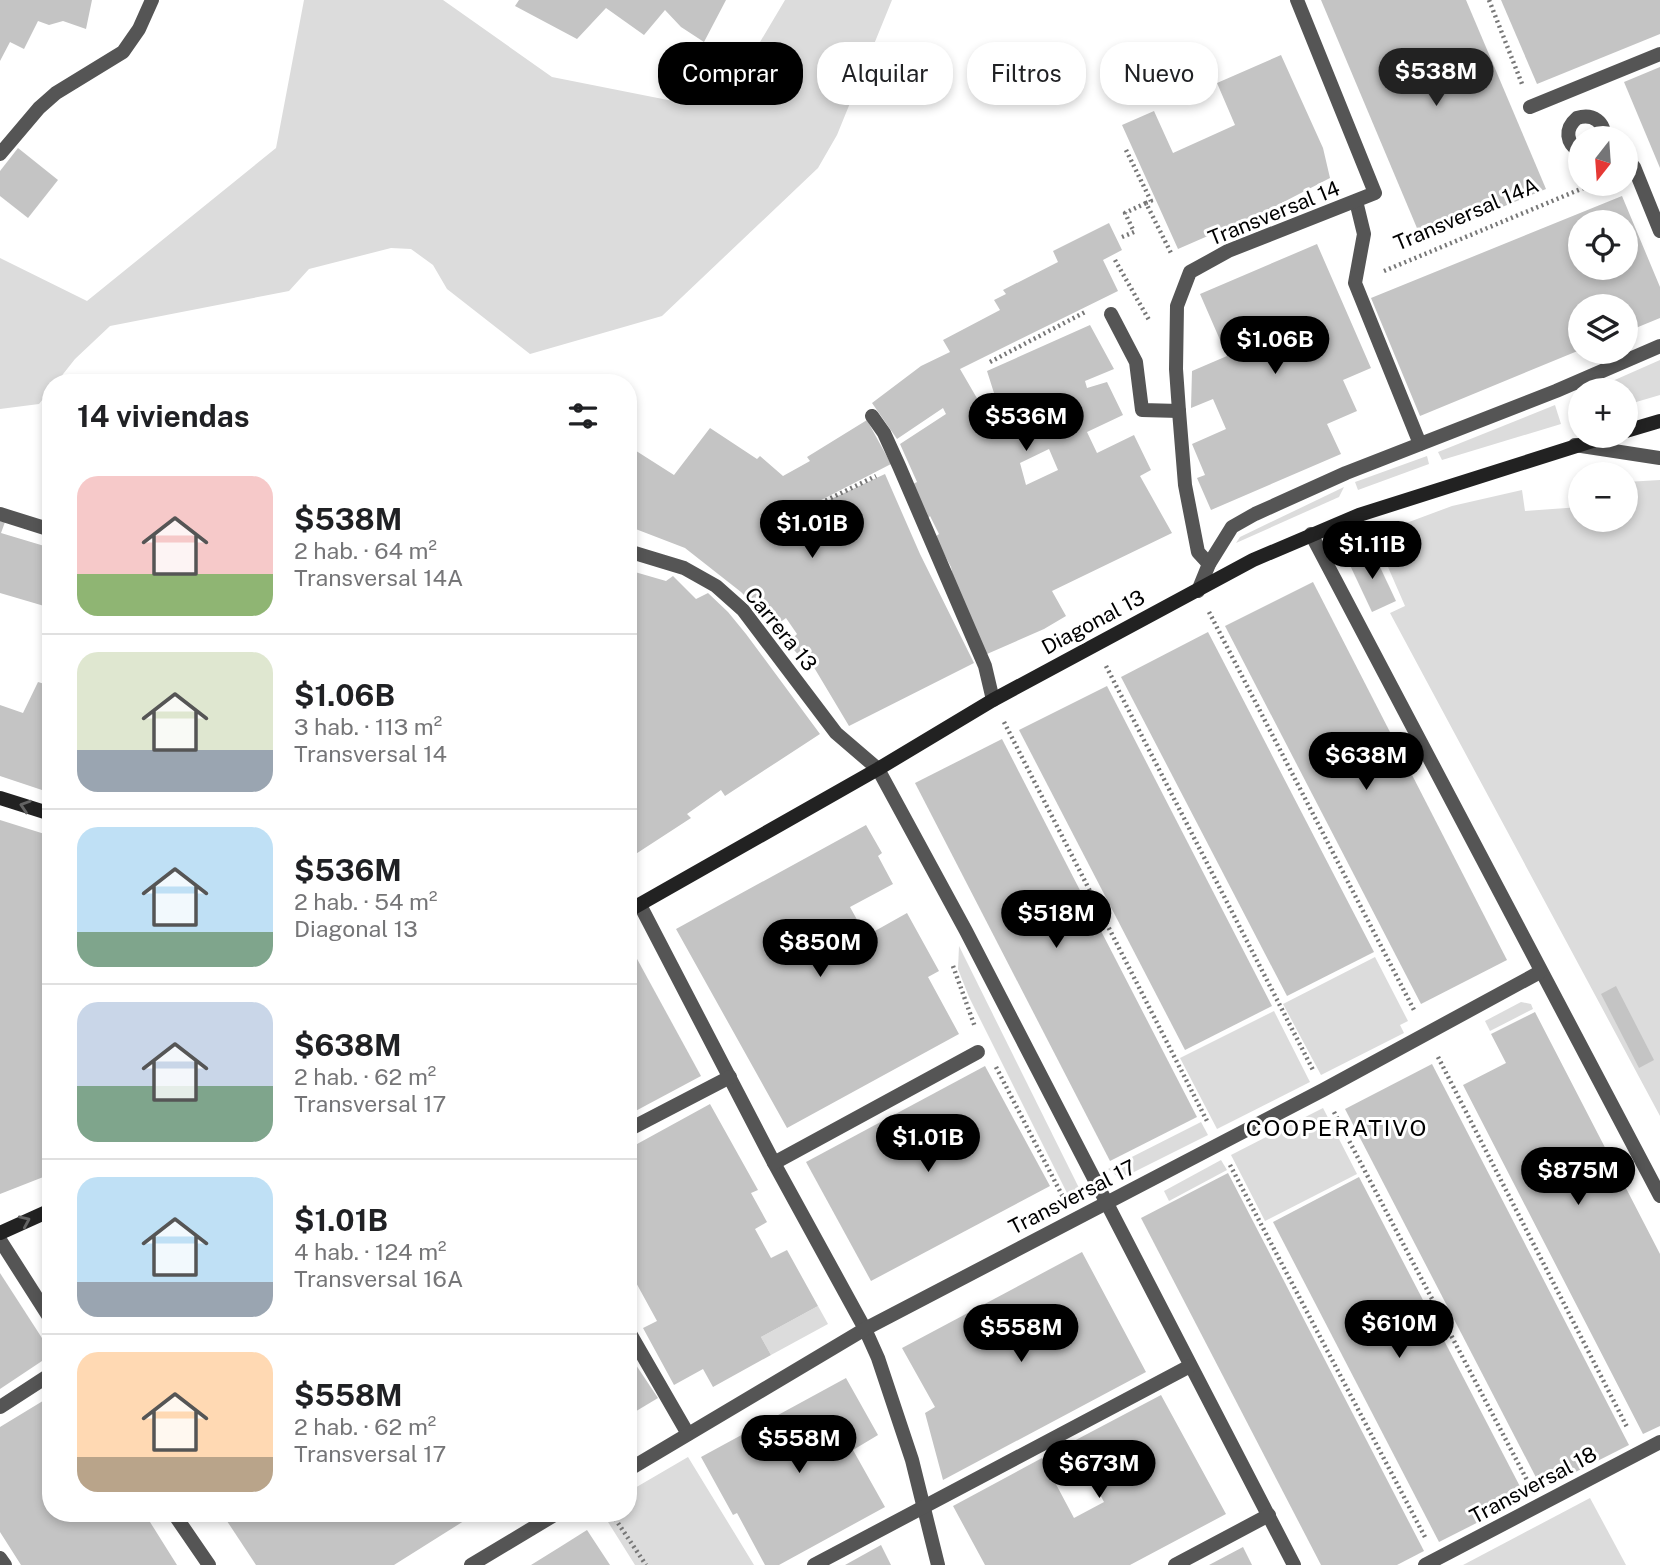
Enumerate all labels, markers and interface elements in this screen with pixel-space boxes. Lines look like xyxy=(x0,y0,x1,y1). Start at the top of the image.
chip: Comprar xyxy=(658,42,803,105)
chip: Alquilar xyxy=(817,42,953,105)
chip: Filtros xyxy=(967,42,1086,105)
chip: Nuevo xyxy=(1100,42,1218,105)
pin: $538M xyxy=(1387,48,1485,108)
text: $538M xyxy=(1395,57,1477,84)
north arrow xyxy=(1568,126,1638,196)
map controls xyxy=(1568,126,1638,532)
street label: Transversal 14A xyxy=(1390,172,1542,256)
street label: Transversal 14 xyxy=(1205,175,1343,251)
button: locate xyxy=(1568,210,1638,280)
button: layers xyxy=(1568,294,1638,364)
pin: $1.06B xyxy=(1218,316,1332,376)
text: $1.06B xyxy=(1236,325,1314,352)
button: + xyxy=(1568,378,1638,448)
pin: $536M xyxy=(977,393,1075,453)
icon: filters xyxy=(564,397,602,435)
text: 14 viviendas xyxy=(77,398,249,434)
text: $536M xyxy=(985,402,1067,429)
button: − xyxy=(1568,462,1638,532)
pin: $1.01B xyxy=(755,500,869,560)
text: $538M xyxy=(294,501,402,537)
icon: home xyxy=(133,504,217,588)
text: $1.01B xyxy=(776,509,848,536)
pin: $1.11B xyxy=(1315,522,1429,581)
text: $1.11B xyxy=(1338,530,1406,557)
text: 2 hab. · 64 m² xyxy=(294,537,437,564)
text: Transversal 14A xyxy=(294,564,463,591)
street label: Carrera 13 xyxy=(740,582,822,676)
street label: Diagonal 13 xyxy=(1037,584,1149,660)
text: $1.06B xyxy=(294,677,395,713)
icon: home xyxy=(133,680,217,764)
text: 3 hab. · 113 m² xyxy=(294,713,442,740)
pin: $638M xyxy=(1317,732,1415,792)
text: Transversal 14 xyxy=(294,740,447,767)
text: $638M xyxy=(1325,741,1407,768)
one-way arrow xyxy=(20,800,32,814)
text: $536M xyxy=(294,852,402,888)
icon: home xyxy=(133,855,217,939)
text: 2 hab. · 54 m² xyxy=(294,888,437,915)
pin: $518M xyxy=(1007,890,1105,950)
text: $518M xyxy=(1017,899,1095,926)
text: Diagonal 13 xyxy=(294,915,418,942)
pin: $850M xyxy=(771,920,869,979)
text: $850M xyxy=(779,928,861,955)
text: $638M xyxy=(294,1027,402,1063)
icon: home xyxy=(133,1030,217,1114)
text: 2 hab. · 62 m² xyxy=(294,1063,436,1090)
text: Transversal 17 xyxy=(294,1090,446,1117)
pin: $1.01B xyxy=(871,1114,985,1174)
district label: COOPERATIVO xyxy=(1246,1114,1428,1141)
text: $1.01B xyxy=(892,1123,964,1150)
pin: $875M xyxy=(1529,1148,1627,1207)
street label: Transversal 17 xyxy=(1004,1154,1140,1240)
text: $875M xyxy=(1537,1156,1619,1183)
text: $1.01B xyxy=(294,1202,388,1238)
icon: home xyxy=(133,1205,217,1289)
one-way arrow xyxy=(18,1215,31,1229)
text: 4 hab. · 124 m² xyxy=(294,1238,446,1265)
text: Transversal 16A xyxy=(294,1265,463,1292)
pin: $610M xyxy=(1350,1300,1448,1360)
pin: $558M xyxy=(972,1304,1070,1364)
text: $610M xyxy=(1361,1309,1437,1336)
text: $558M xyxy=(979,1313,1063,1340)
text: $558M xyxy=(294,1377,403,1413)
icon: home xyxy=(133,1380,217,1464)
text: 2 hab. · 62 m² xyxy=(294,1413,436,1440)
pin: $558M xyxy=(750,1416,848,1475)
text: $558M xyxy=(757,1424,841,1451)
text: Transversal 17 xyxy=(294,1440,446,1467)
pin: $673M xyxy=(1050,1440,1148,1500)
street label: Transversal 18 xyxy=(1465,1441,1601,1529)
text: $673M xyxy=(1058,1449,1140,1476)

